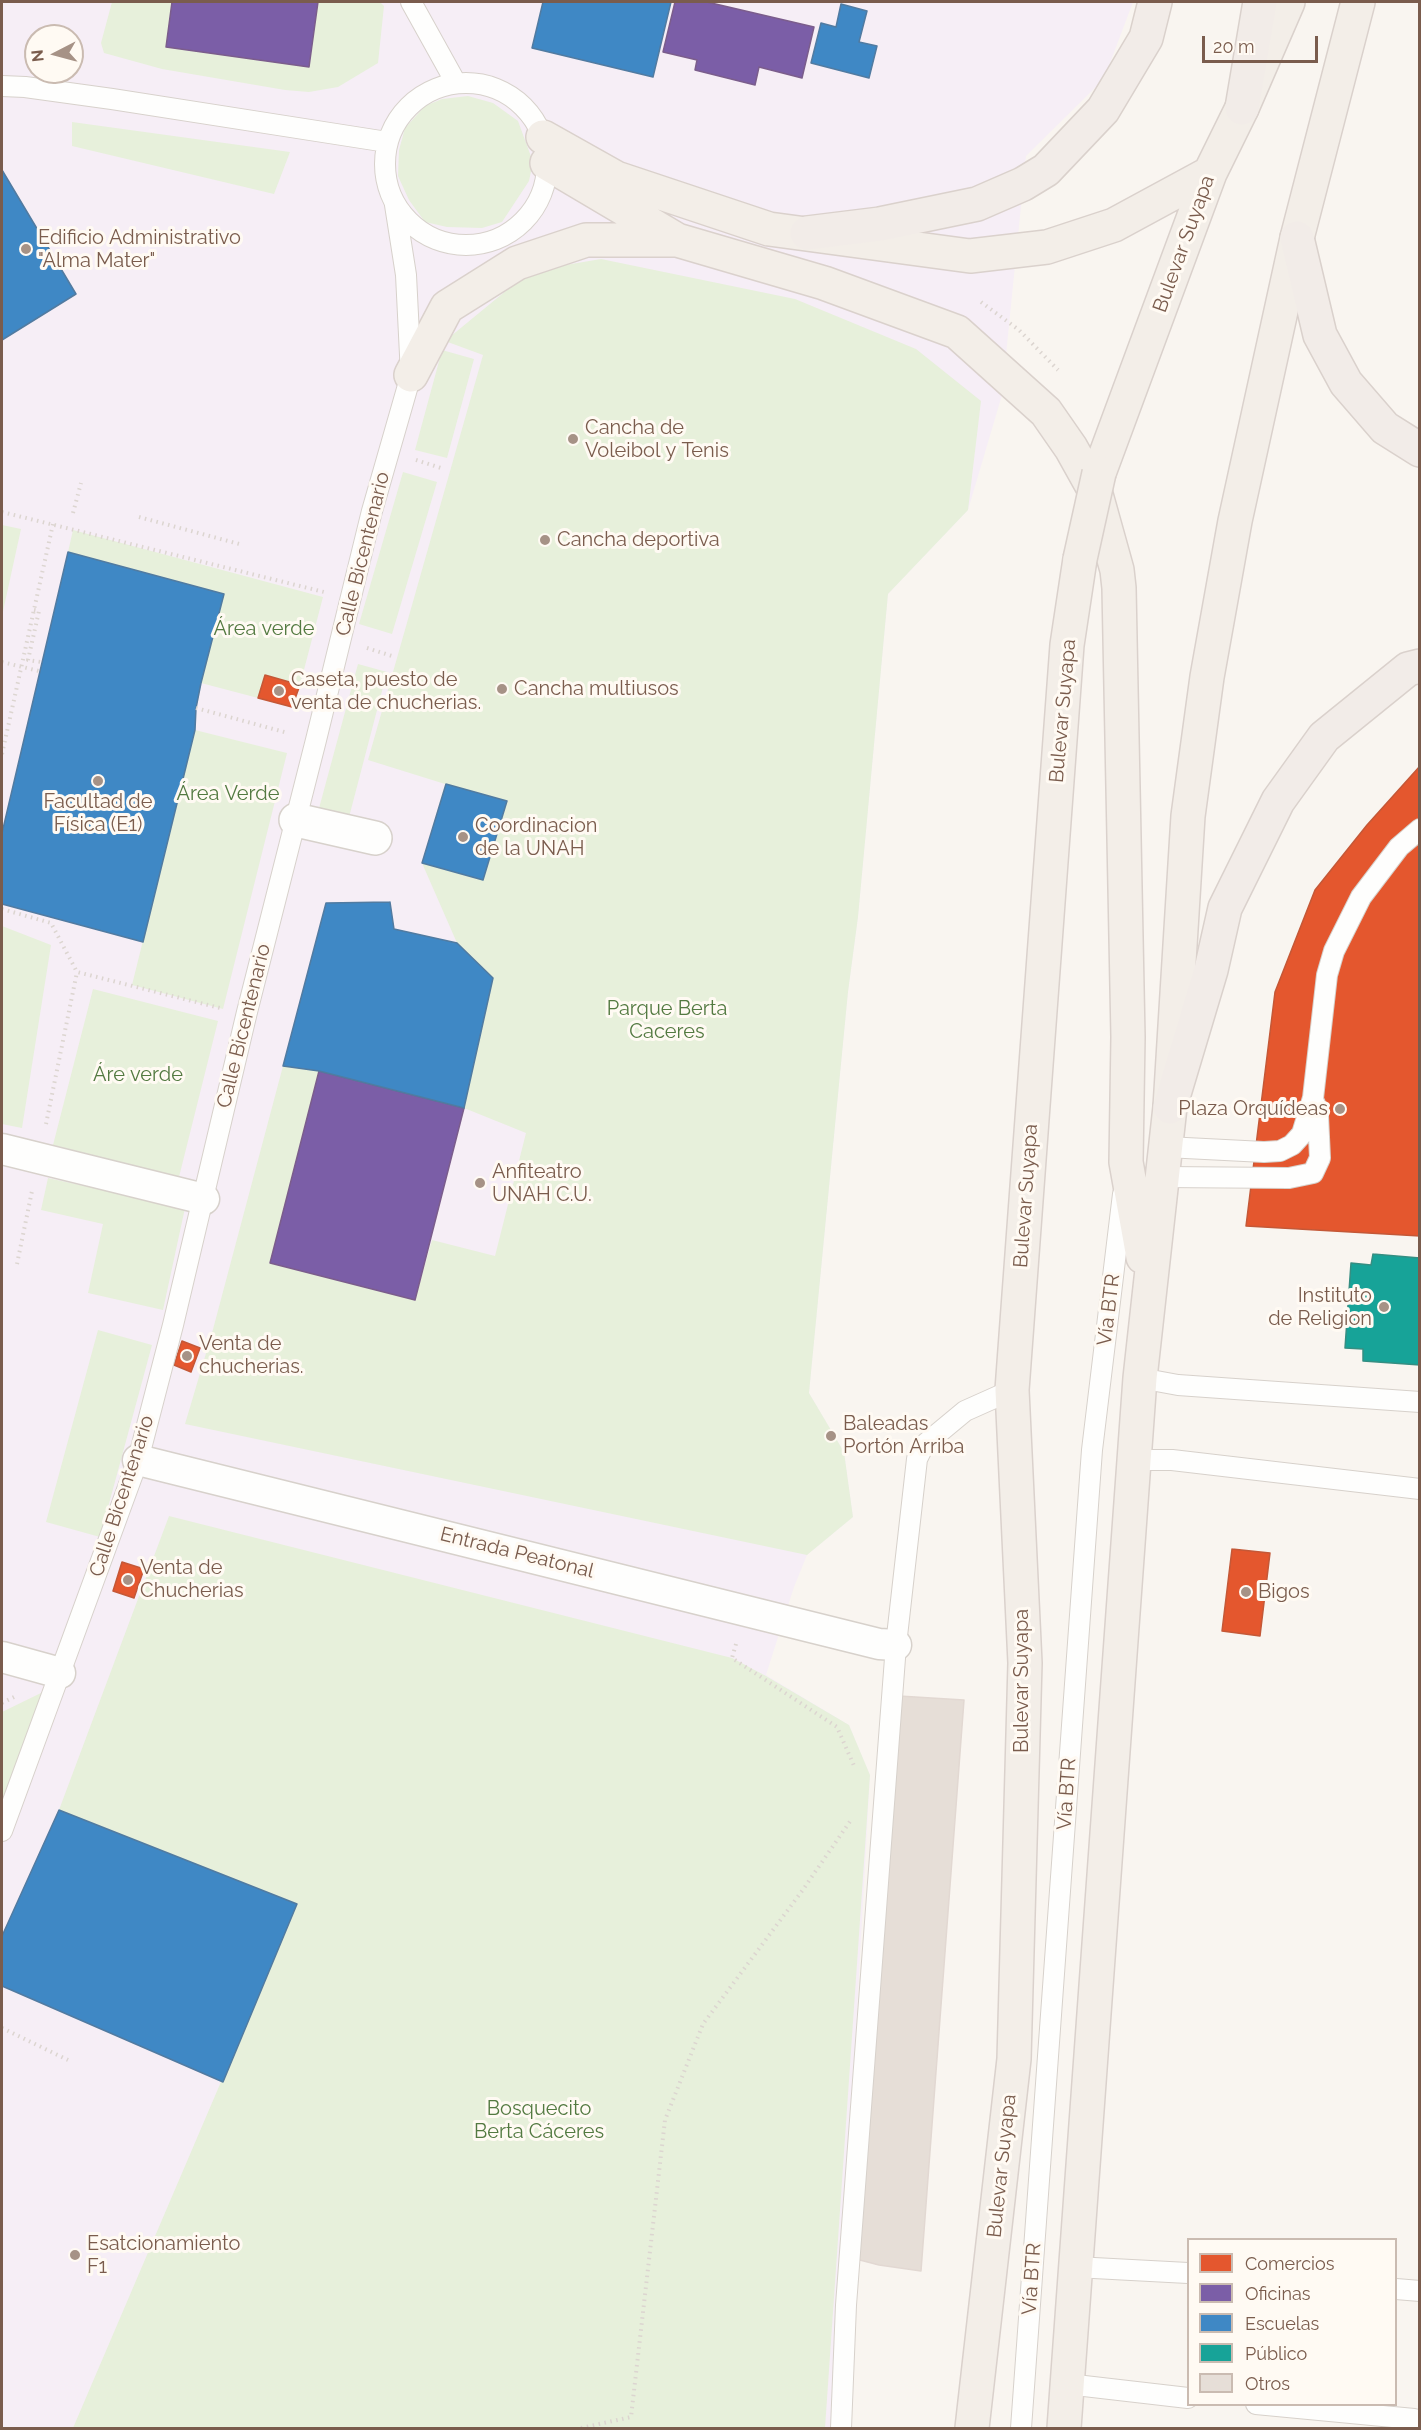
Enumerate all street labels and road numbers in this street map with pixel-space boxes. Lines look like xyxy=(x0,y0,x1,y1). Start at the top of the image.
street label: Bulevar Suyapa xyxy=(1148,172,1220,316)
street label: Calle Bicentenario xyxy=(331,469,395,639)
street label: Bulevar Suyapa xyxy=(1045,638,1081,784)
street label: Calle Bicentenario xyxy=(212,941,276,1111)
street label: Bulevar Suyapa xyxy=(1009,1123,1043,1269)
street label: Vía BTR xyxy=(1093,1273,1125,1347)
street label: Calle Bicentenario xyxy=(85,1412,159,1580)
street label: Entrada Peatonal xyxy=(438,1522,596,1584)
street label: Bulevar Suyapa xyxy=(1010,1609,1034,1753)
street label: Vía BTR xyxy=(1053,1757,1081,1831)
street label: Bulevar Suyapa xyxy=(983,2093,1021,2239)
street label: Vía BTR xyxy=(1018,2242,1046,2316)

